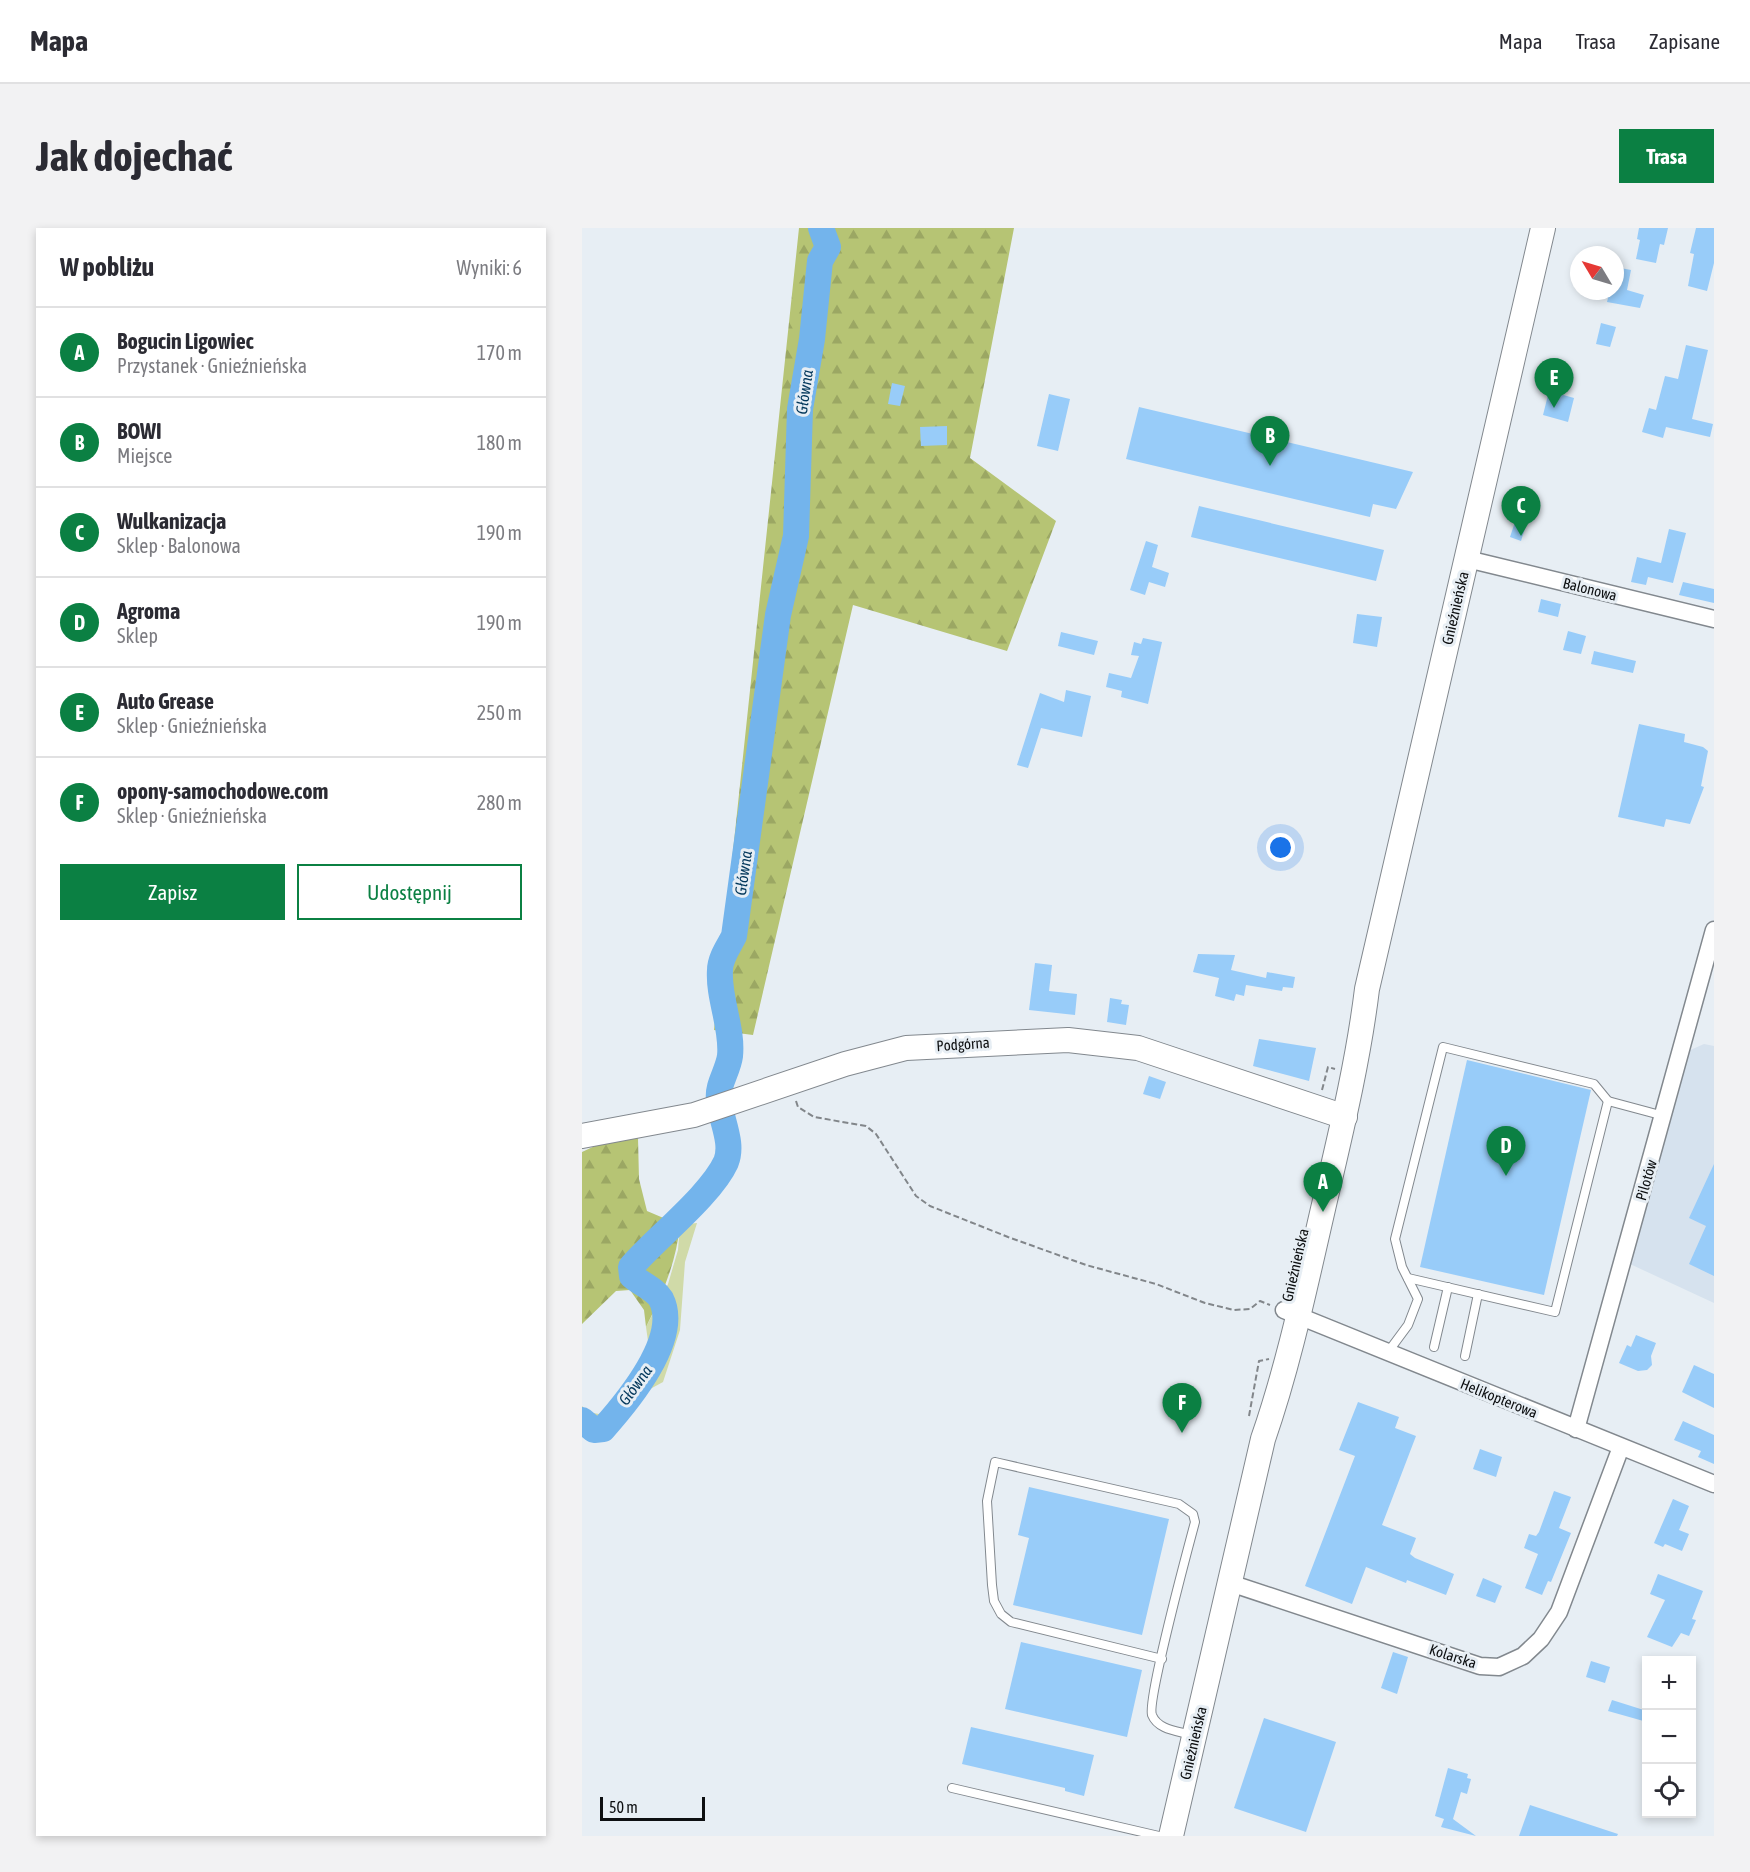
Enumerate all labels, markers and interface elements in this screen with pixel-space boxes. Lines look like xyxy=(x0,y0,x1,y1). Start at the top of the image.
text: Mapa xyxy=(30,25,88,57)
text: Mapa xyxy=(1499,29,1542,53)
text: Trasa xyxy=(1575,29,1616,53)
text: Zapisane xyxy=(1649,29,1720,53)
button: Trasa xyxy=(1619,129,1714,183)
text: Jak dojechać xyxy=(36,132,232,180)
north arrow xyxy=(1570,246,1624,300)
text: W pobliżu xyxy=(60,252,154,282)
text: Wyniki: 6 xyxy=(456,256,522,279)
text: Bogucin Ligowiec xyxy=(117,328,254,354)
text: A xyxy=(75,341,84,364)
text: 170 m xyxy=(477,341,522,364)
text: Przystanek · Gnieźnieńska xyxy=(117,354,307,377)
pin: E xyxy=(1534,358,1574,408)
water label: Główna xyxy=(792,368,816,415)
pin: B xyxy=(1250,416,1290,466)
text: BOWI xyxy=(117,418,162,444)
text: B xyxy=(75,431,84,454)
text: 180 m xyxy=(477,431,522,454)
text: Miejsce xyxy=(117,444,172,467)
pin: C xyxy=(1502,486,1540,536)
text: Wulkanizacja xyxy=(117,508,226,534)
text: C xyxy=(75,521,84,544)
text: 190 m xyxy=(477,521,522,544)
text: Sklep · Balonowa xyxy=(117,534,241,557)
street label: Gnieźnieńska xyxy=(1438,570,1472,646)
street label: Balonowa xyxy=(1561,574,1619,604)
text: Agroma xyxy=(117,598,180,624)
text: D xyxy=(74,611,85,634)
text: 190 m xyxy=(477,611,522,634)
text: Sklep xyxy=(117,624,158,647)
text: Auto Grease xyxy=(117,688,214,714)
text: E xyxy=(75,701,84,724)
text: 250 m xyxy=(477,701,522,724)
text: Sklep · Gnieźnieńska xyxy=(117,714,267,737)
text: opony-samochodowe.com xyxy=(117,778,328,804)
text: F xyxy=(75,791,84,814)
text: 280 m xyxy=(477,791,522,814)
text: Sklep · Gnieźnieńska xyxy=(117,804,267,827)
your location xyxy=(1266,833,1295,862)
water label: Główna xyxy=(731,849,755,896)
button: Zapisz xyxy=(60,864,285,920)
button: Udostępnij xyxy=(297,864,522,920)
street label: Podgórna xyxy=(936,1034,990,1054)
pin: D xyxy=(1486,1126,1526,1176)
street label: Pilotów xyxy=(1632,1158,1660,1202)
pin: A xyxy=(1304,1162,1342,1212)
street label: Gnieźnieńska xyxy=(1278,1227,1312,1303)
water label: Główna xyxy=(615,1361,656,1408)
street label: Helikopterowa xyxy=(1458,1375,1540,1421)
pin: F xyxy=(1162,1384,1202,1433)
street label: Kolarska xyxy=(1427,1640,1479,1672)
map controls xyxy=(1642,1656,1696,1818)
button: + xyxy=(1642,1656,1696,1710)
street label: Gnieźnieńska xyxy=(1176,1705,1210,1781)
button: − xyxy=(1642,1710,1696,1764)
button: locate xyxy=(1642,1764,1696,1818)
scale bar xyxy=(600,1794,705,1822)
text: 50 m xyxy=(609,1798,638,1816)

